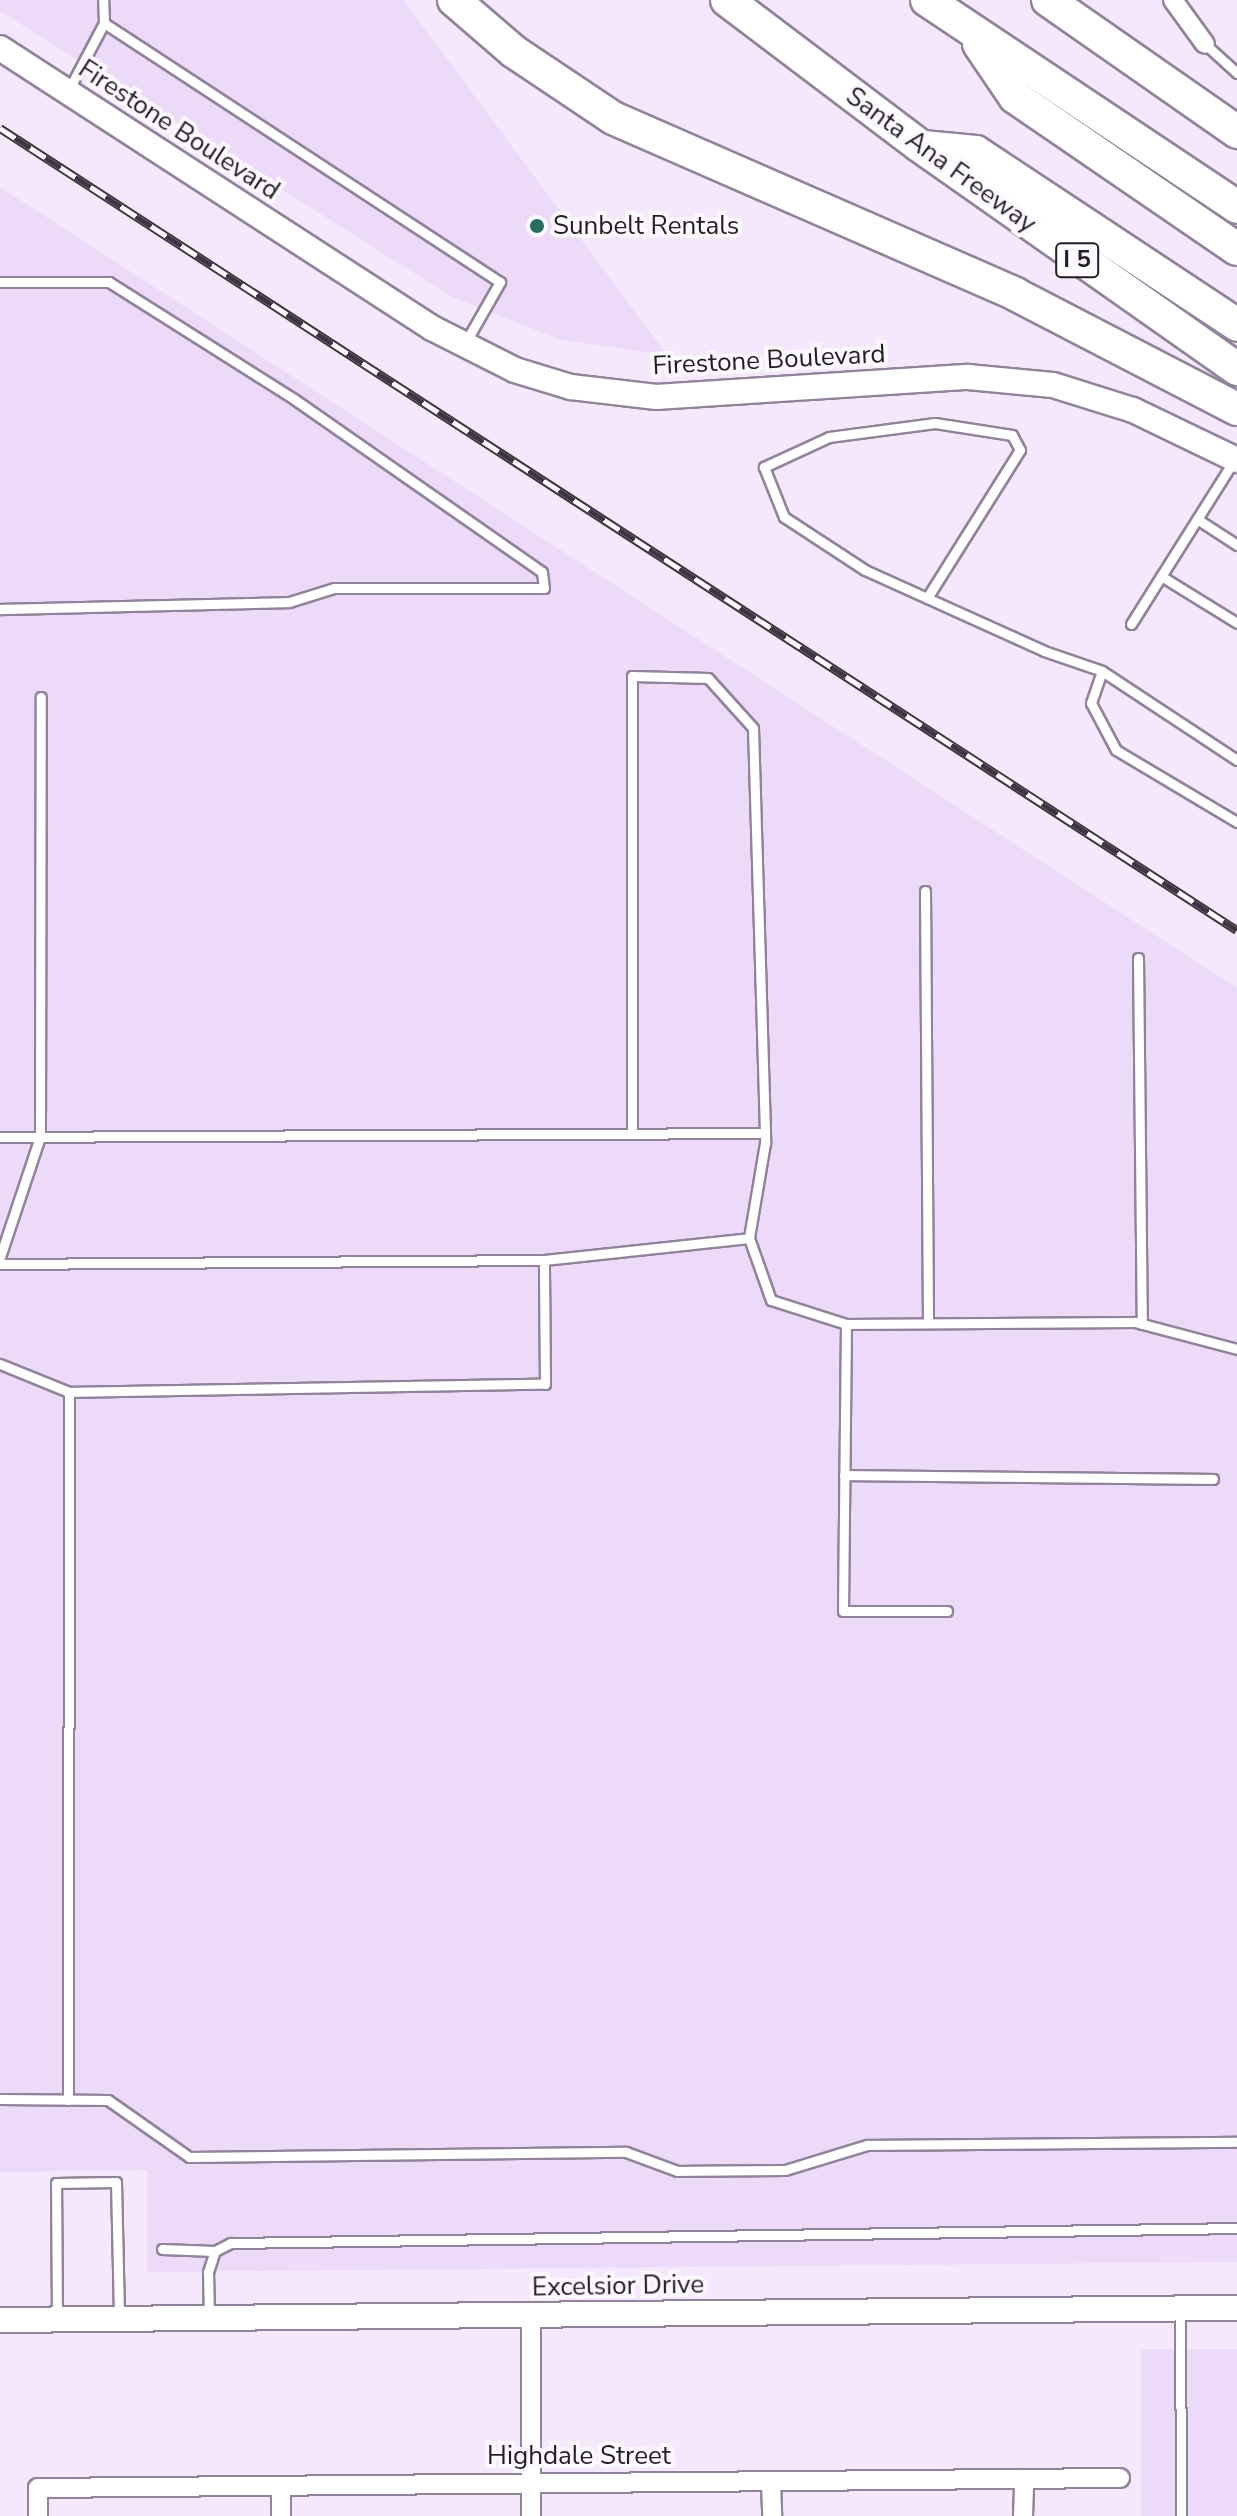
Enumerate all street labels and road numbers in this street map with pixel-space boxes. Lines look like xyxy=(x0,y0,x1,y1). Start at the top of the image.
street label: Firestone Boulevard xyxy=(73,53,285,207)
street label: Santa Ana Freeway xyxy=(840,81,1042,239)
road number: I 5 xyxy=(1055,240,1099,280)
street label: Firestone Boulevard xyxy=(652,338,886,382)
street label: Excelsior Drive xyxy=(532,2269,704,2303)
street label: Highdale Street xyxy=(487,2440,671,2472)

